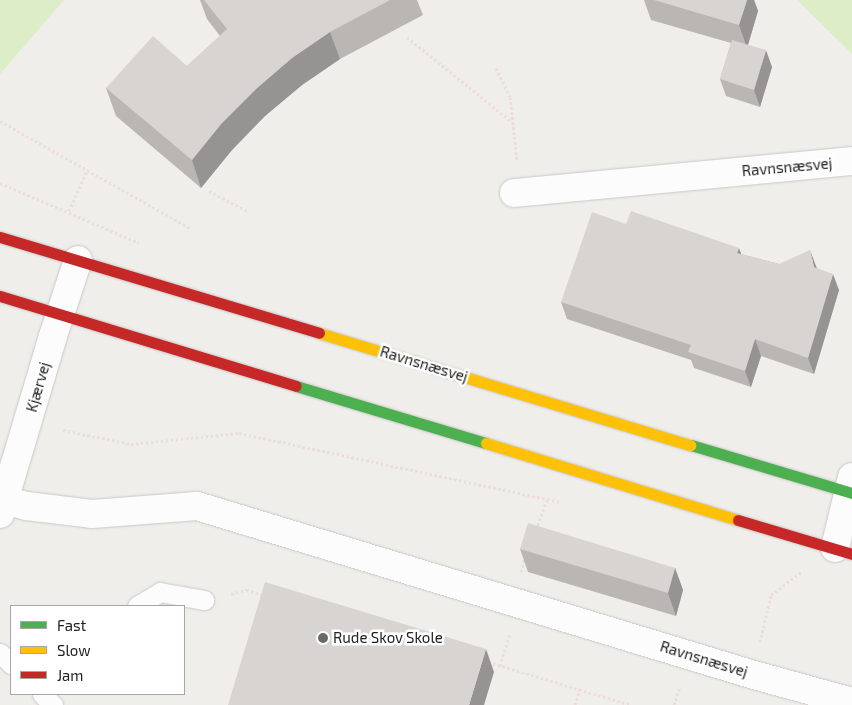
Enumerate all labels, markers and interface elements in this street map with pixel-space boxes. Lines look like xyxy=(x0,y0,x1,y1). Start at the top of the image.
street label: Ravnsnæsvej xyxy=(741,154,833,180)
street label: Ravnsnæsvej xyxy=(378,342,470,386)
street label: Kjærvej xyxy=(22,360,54,414)
legend xyxy=(10,605,185,695)
text: Fast xyxy=(57,616,86,634)
place label: Rude Skov Skole xyxy=(333,629,443,647)
marker: Rude Skov Skole xyxy=(317,632,329,644)
street label: Ravnsnæsvej xyxy=(658,637,750,681)
text: Slow xyxy=(57,641,91,659)
text: Jam xyxy=(57,666,83,684)

